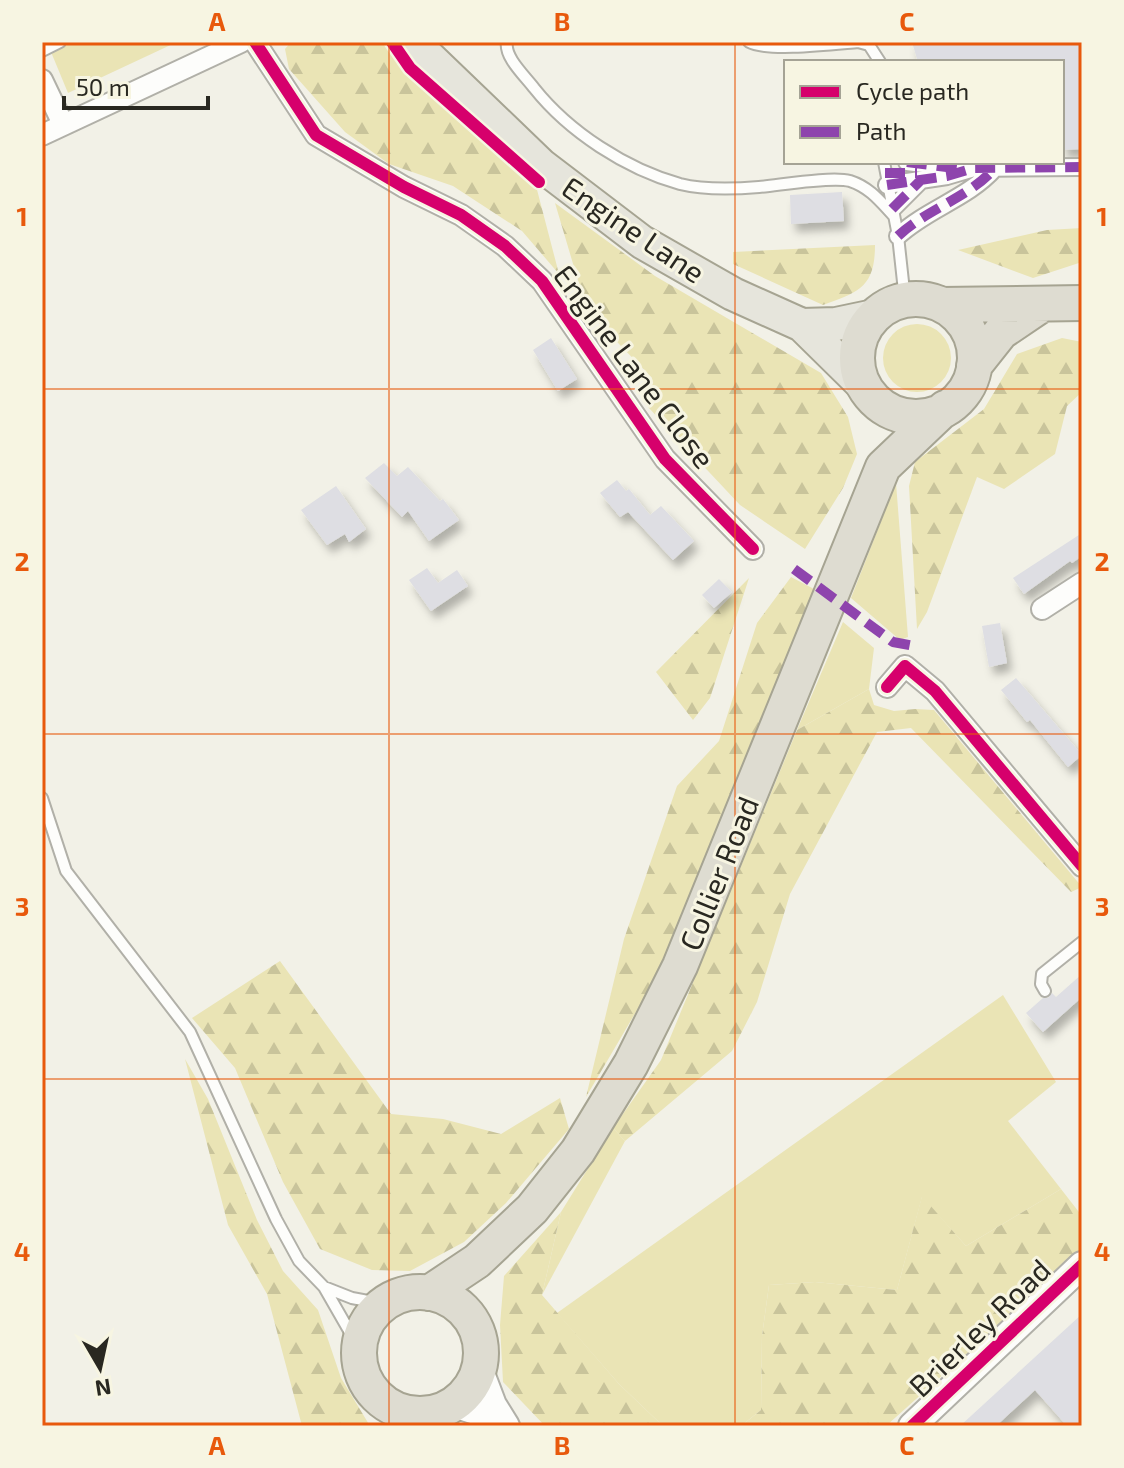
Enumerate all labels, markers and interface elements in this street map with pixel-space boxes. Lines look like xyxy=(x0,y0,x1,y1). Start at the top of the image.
text: A xyxy=(209,5,226,36)
text: B xyxy=(554,5,570,36)
text: C xyxy=(899,5,915,36)
scale bar xyxy=(64,60,208,110)
legend xyxy=(784,60,1064,164)
text: 50 m xyxy=(76,72,130,101)
text: Cycle path xyxy=(856,76,969,105)
text: Path xyxy=(856,116,906,145)
street label: Engine Lane xyxy=(556,168,712,290)
text: 1 xyxy=(16,200,28,231)
text: 1 xyxy=(1096,200,1108,231)
street label: Engine Lane Close xyxy=(547,257,723,475)
text: 2 xyxy=(14,545,30,576)
text: 2 xyxy=(1094,545,1110,576)
street label: Collier Road xyxy=(671,791,765,955)
text: 3 xyxy=(15,890,29,921)
text: 3 xyxy=(1095,890,1109,921)
text: 4 xyxy=(14,1235,30,1266)
text: 4 xyxy=(1094,1235,1110,1266)
street label: Brierley Road xyxy=(901,1251,1057,1403)
north arrow xyxy=(60,1328,140,1408)
text: N xyxy=(93,1375,113,1403)
text: A xyxy=(209,1429,226,1460)
text: B xyxy=(554,1429,570,1460)
text: C xyxy=(899,1429,915,1460)

